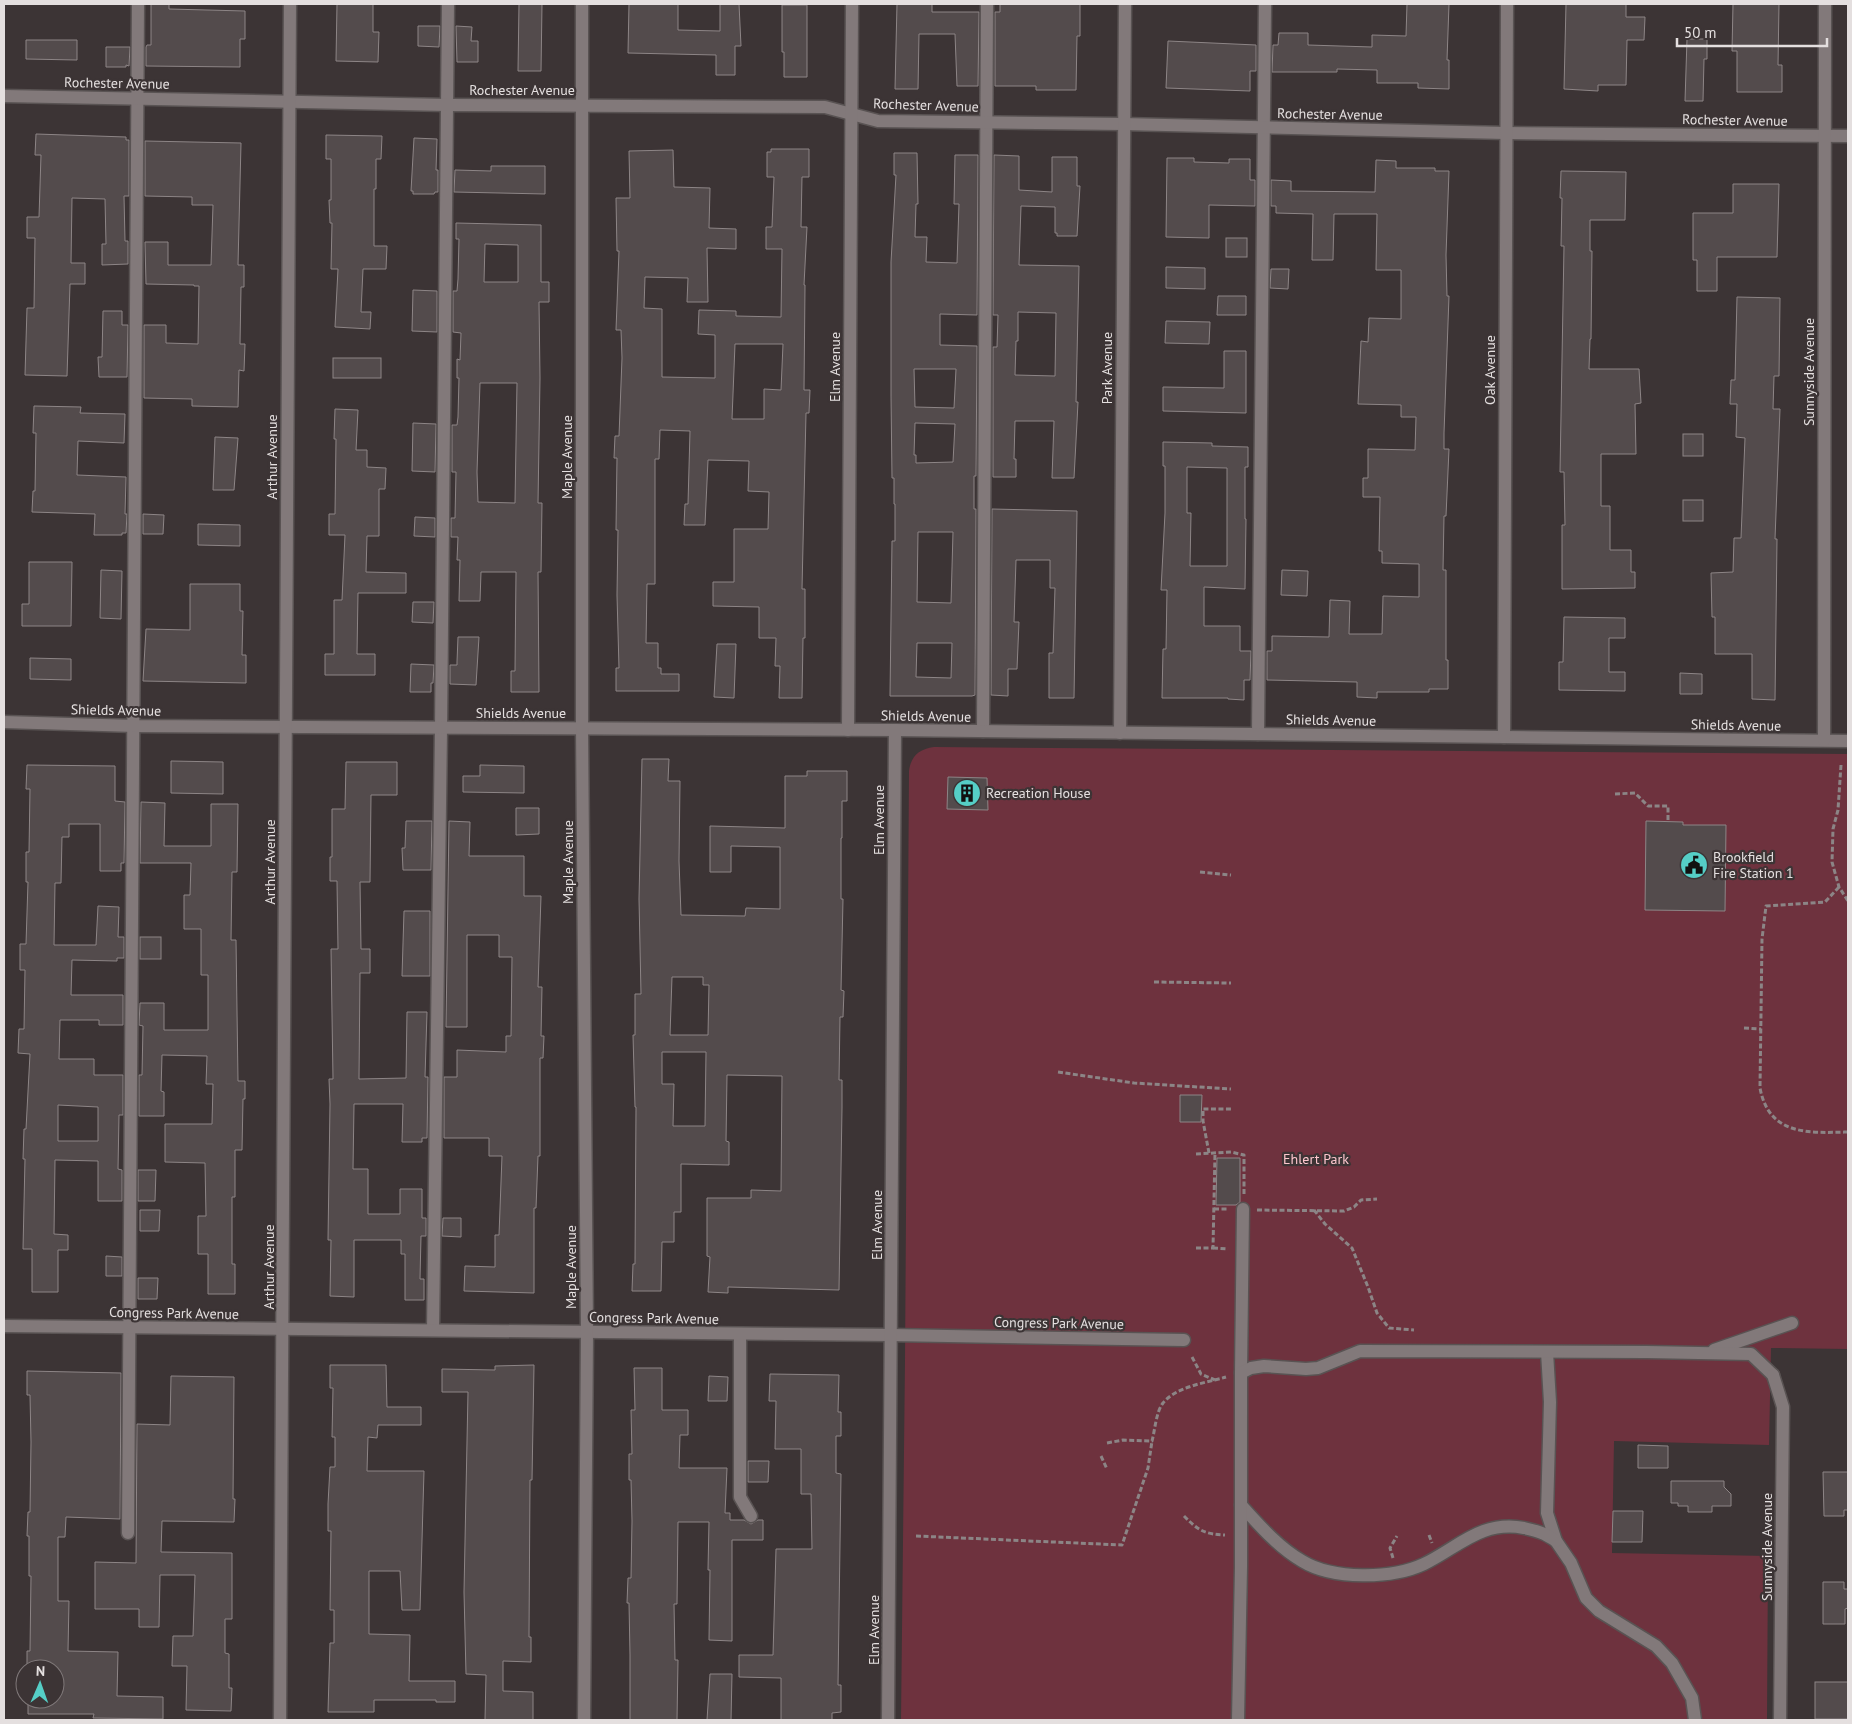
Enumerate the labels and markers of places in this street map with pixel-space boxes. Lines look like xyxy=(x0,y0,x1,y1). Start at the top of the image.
building icon: Recreation House xyxy=(952,778,982,808)
place label: Recreation House xyxy=(986,784,1091,802)
place label: Brookfield Fire Station 1 xyxy=(1713,848,1794,882)
public building icon: Brookfield Fire Station 1 xyxy=(1679,850,1709,880)

